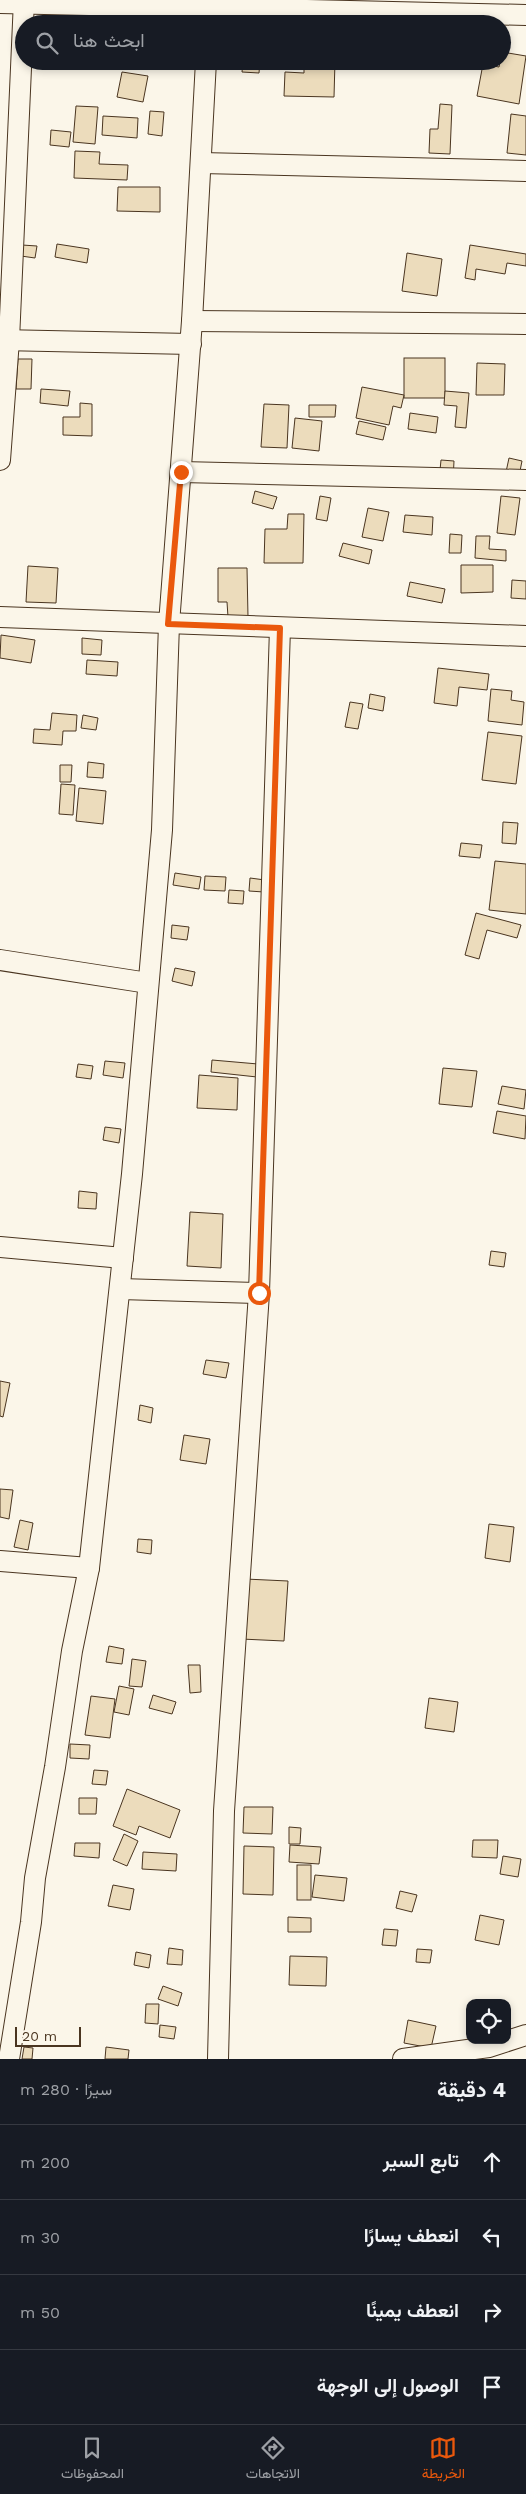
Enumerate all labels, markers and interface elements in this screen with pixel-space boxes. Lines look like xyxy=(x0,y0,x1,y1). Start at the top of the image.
search box xyxy=(15,15,511,70)
icon: search xyxy=(33,29,61,57)
text: ابحث هنا xyxy=(73,29,145,52)
route end xyxy=(170,461,193,484)
route start xyxy=(248,1282,271,1305)
map controls xyxy=(466,1999,511,2044)
button: locate xyxy=(466,1999,511,2044)
scale bar xyxy=(15,2024,81,2047)
text: 20 m xyxy=(22,2028,57,2044)
text: 4 دقيقة xyxy=(437,2077,506,2102)
text: سيرًا · 280 m xyxy=(20,2080,112,2099)
icon: ahead xyxy=(478,2148,506,2176)
text: تابع السير xyxy=(383,2149,459,2172)
text: 200 m xyxy=(20,2153,70,2172)
icon: left xyxy=(478,2223,506,2251)
text: انعطف يسارًا xyxy=(364,2224,459,2247)
text: 30 m xyxy=(20,2228,60,2247)
icon: right xyxy=(478,2298,506,2326)
text: انعطف يمينًا xyxy=(366,2299,459,2322)
text: 50 m xyxy=(20,2303,60,2322)
icon: arrive xyxy=(478,2373,506,2401)
text: الوصول إلى الوجهة xyxy=(317,2374,459,2397)
tab: المحفوظات xyxy=(61,2434,124,2486)
tab: الاتجاهات xyxy=(246,2434,300,2486)
tab: الخريطة xyxy=(422,2434,465,2486)

